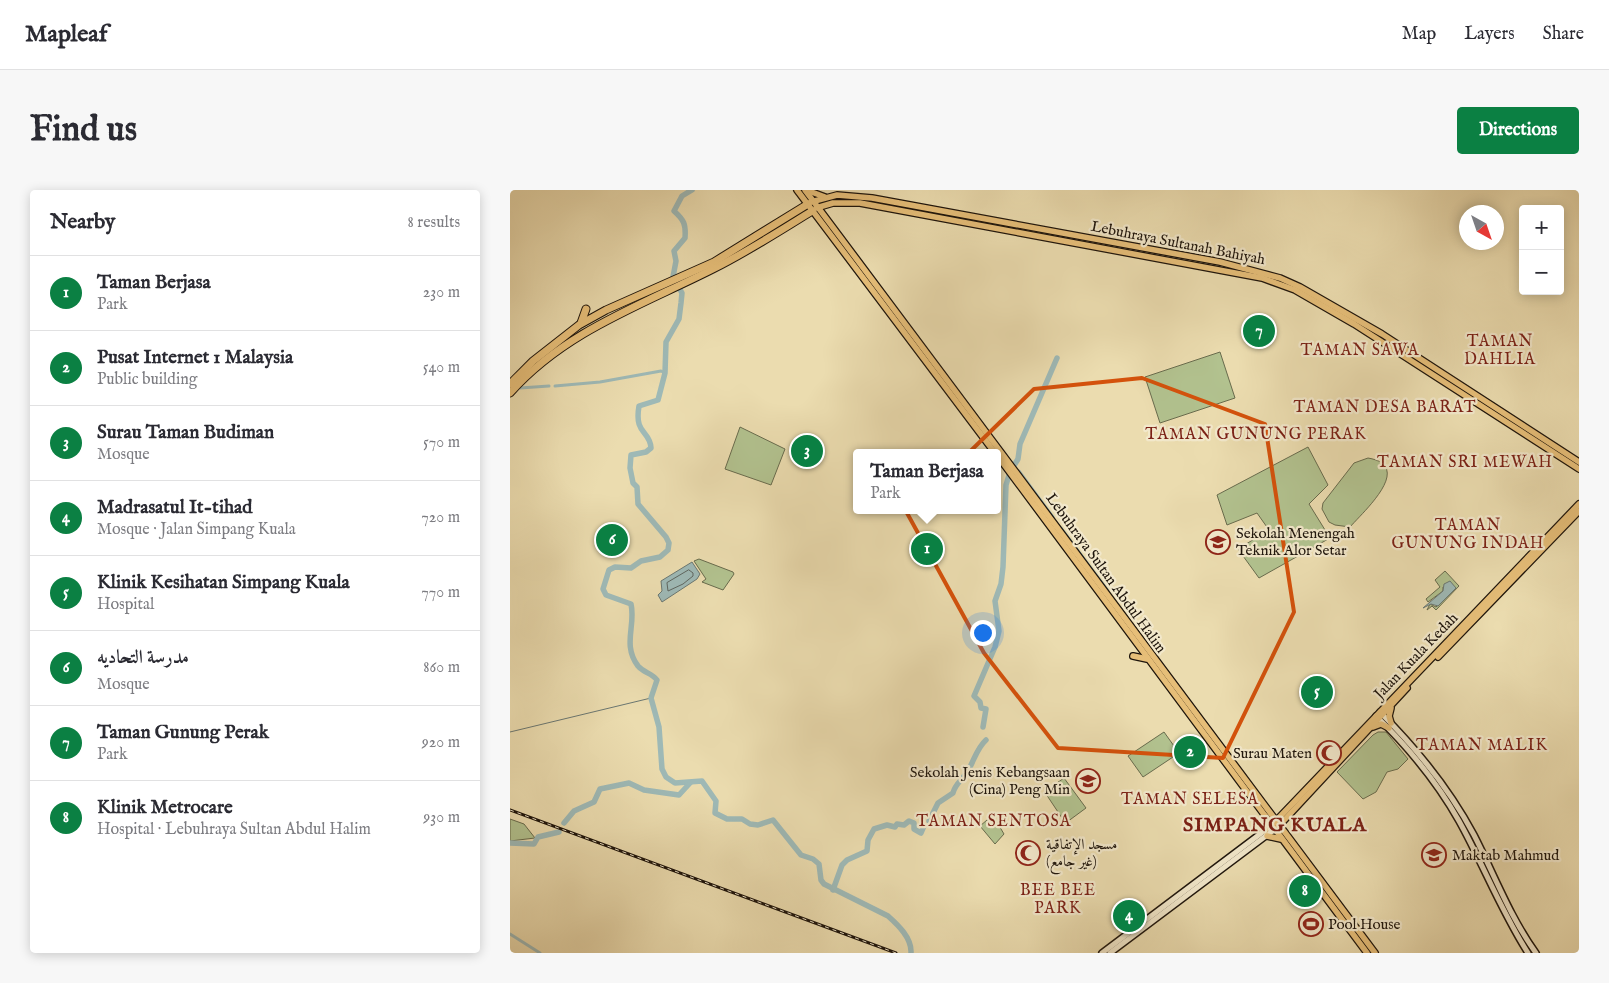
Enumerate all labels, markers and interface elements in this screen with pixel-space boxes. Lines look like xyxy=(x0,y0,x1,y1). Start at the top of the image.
text: Mapleaf xyxy=(25,19,107,50)
text: Map xyxy=(1402,23,1436,46)
text: Layers xyxy=(1464,23,1515,46)
text: Share xyxy=(1543,23,1584,46)
button: Directions xyxy=(1457,107,1579,154)
text: Find us xyxy=(30,108,137,153)
north arrow xyxy=(1459,205,1504,250)
map controls xyxy=(1519,205,1564,295)
button: + xyxy=(1519,205,1564,250)
text: Nearby xyxy=(50,209,115,236)
text: 8 results xyxy=(408,213,460,233)
street label: Lebuhraya Sultanah Bahiyah xyxy=(1089,217,1267,269)
button: − xyxy=(1519,250,1564,295)
text: Taman Berjasa xyxy=(97,271,211,295)
text: 1 xyxy=(63,283,69,303)
text: 230 m xyxy=(423,283,460,303)
text: Park xyxy=(97,295,127,315)
pin: 7 xyxy=(1243,312,1275,350)
district label: TAMAN DAHLIA xyxy=(1464,332,1536,370)
district label: TAMAN SAWA xyxy=(1301,341,1420,361)
text: Pusat Internet 1 Malaysia xyxy=(97,346,293,370)
text: 2 xyxy=(62,358,70,378)
text: 540 m xyxy=(423,358,460,378)
text: Public building xyxy=(97,370,197,390)
district label: TAMAN DESA BARAT xyxy=(1293,398,1477,418)
text: Surau Taman Budiman xyxy=(97,421,274,445)
district label: TAMAN GUNUNG PERAK xyxy=(1145,425,1367,445)
pin: 3 xyxy=(791,432,823,470)
text: 3 xyxy=(63,433,69,453)
text: 570 m xyxy=(423,433,460,453)
text: Mosque xyxy=(97,445,150,465)
popup xyxy=(853,449,1001,514)
district label: TAMAN SRI MEWAH xyxy=(1377,453,1553,473)
text: Taman Berjasa xyxy=(870,460,984,484)
text: Park xyxy=(870,484,901,504)
street label: Lebuhraya Sultan Abdul Halim xyxy=(1042,489,1171,657)
text: Madrasatul It-tihad xyxy=(97,496,252,520)
text: 4 xyxy=(62,508,70,528)
text: 720 m xyxy=(421,508,460,528)
district label: TAMAN GUNUNG INDAH xyxy=(1391,516,1545,554)
text: Mosque · Jalan Simpang Kuala xyxy=(97,520,296,540)
pin: 6 xyxy=(596,521,628,559)
place label: Sekolah Menengah Teknik Alor Setar xyxy=(1236,524,1355,560)
school or university icon: Sekolah Menengah Teknik Alor Setar xyxy=(1205,529,1231,555)
pin: 1 xyxy=(911,530,943,568)
text: Klinik Kesihatan Simpang Kuala xyxy=(97,571,350,595)
text: 5 xyxy=(63,583,69,603)
text: 770 m xyxy=(421,583,460,603)
text: Hospital xyxy=(97,595,154,615)
street label: Jalan Kuala Kedah xyxy=(1368,609,1462,705)
your location xyxy=(970,620,996,646)
text: مدرسة التحاديه xyxy=(97,646,189,670)
text: 6 xyxy=(63,658,69,678)
text: 860 m xyxy=(423,658,460,678)
pin: 5 xyxy=(1301,673,1333,711)
text: Mosque xyxy=(97,675,150,695)
text: Taman Gunung Perak xyxy=(97,721,269,745)
text: 7 xyxy=(62,733,70,753)
text: 920 m xyxy=(422,733,460,753)
pin: 2 xyxy=(1174,733,1206,771)
district label: TAMAN MALIK xyxy=(1416,736,1548,756)
mosque icon: Surau Maten xyxy=(1316,740,1342,766)
place label: Surau Maten xyxy=(1233,744,1312,763)
text: Park xyxy=(97,745,127,765)
place label: Sekolah Jenis Kebangsaan (Cina) Peng Min xyxy=(910,763,1070,799)
school or university icon: Sekolah Jenis Kebangsaan (Cina) Peng Min xyxy=(1075,768,1101,794)
district label: TAMAN SELESA xyxy=(1121,790,1259,810)
text: Klinik Metrocare xyxy=(97,796,233,820)
text: 8 xyxy=(63,808,69,828)
text: 930 m xyxy=(423,808,460,828)
district label: TAMAN SENTOSA xyxy=(916,812,1072,832)
district label: SIMPANG KUALA xyxy=(1183,813,1367,838)
text: Hospital · Lebuhraya Sultan Abdul Halim xyxy=(97,820,371,840)
place label: مسجد الإتفاقية (غير جامع) xyxy=(1046,835,1117,875)
mosque icon: مسجد الإتفاقية (غير جامع) xyxy=(1015,840,1041,866)
school or university icon: Maktab Mahmud xyxy=(1421,842,1447,868)
place label: Maktab Mahmud xyxy=(1452,846,1560,865)
pin: 8 xyxy=(1289,872,1321,910)
district label: BEE BEE PARK xyxy=(1020,881,1096,919)
pin: 4 xyxy=(1113,897,1145,935)
sports icon: Pool House xyxy=(1298,911,1324,937)
place label: Pool House xyxy=(1328,915,1401,934)

